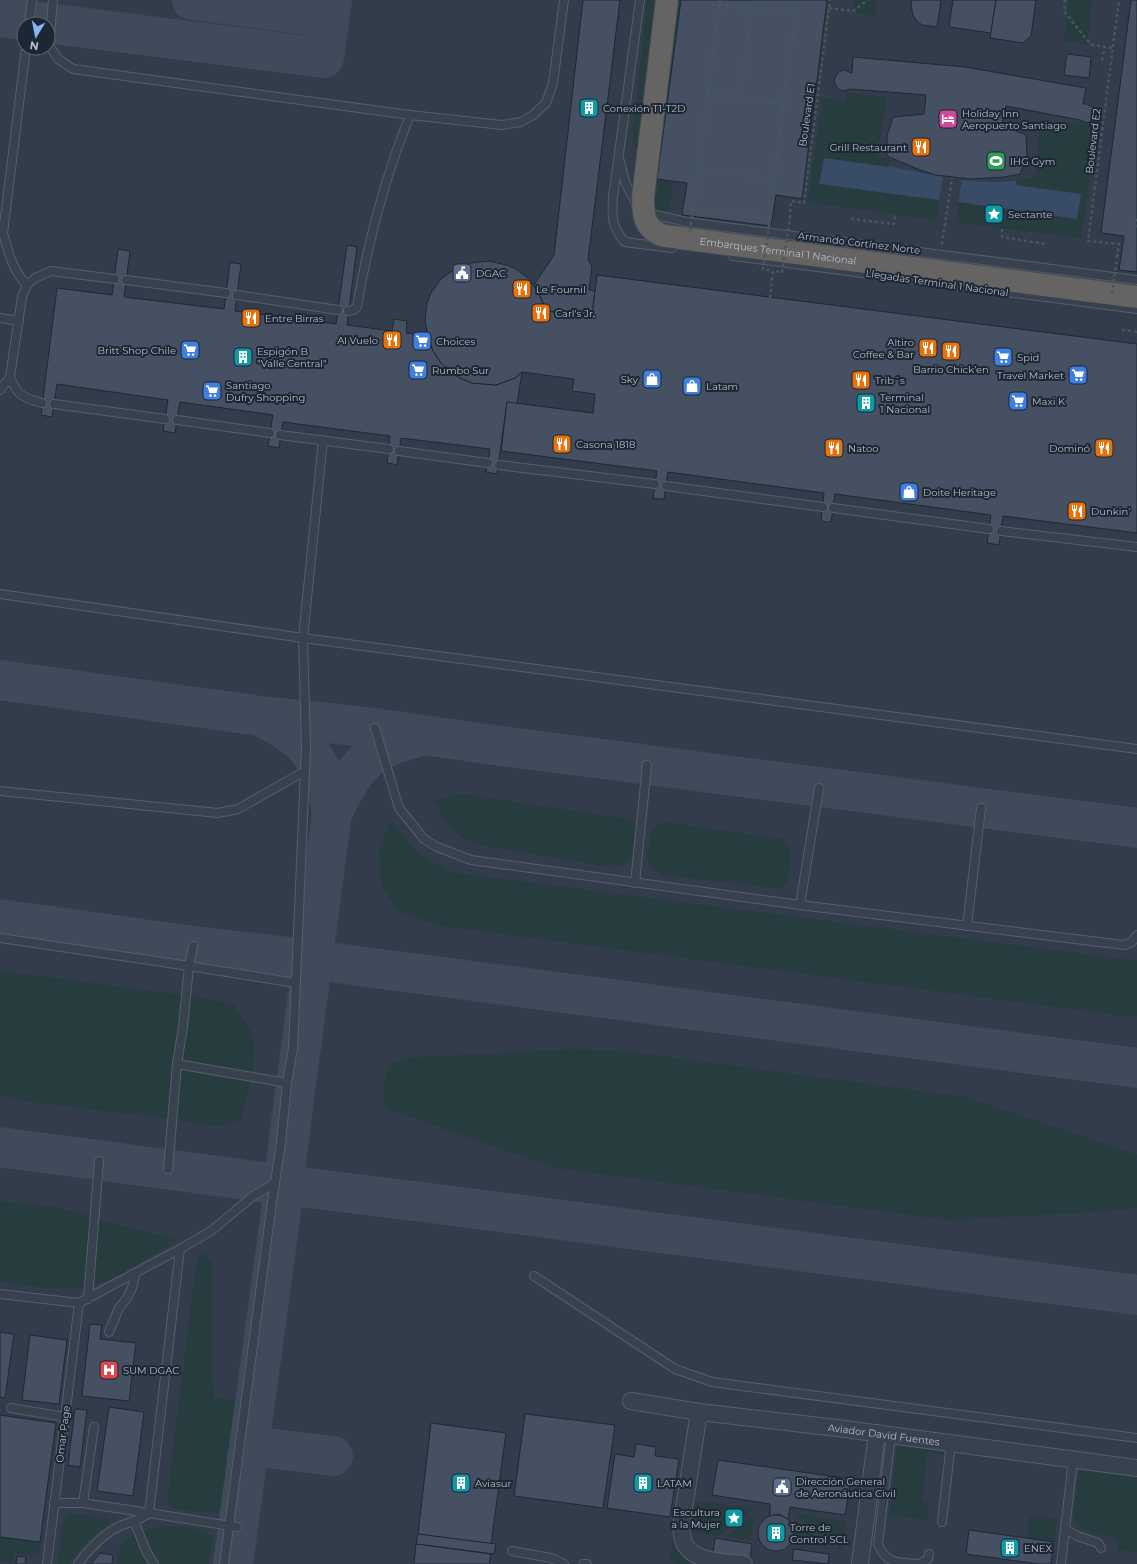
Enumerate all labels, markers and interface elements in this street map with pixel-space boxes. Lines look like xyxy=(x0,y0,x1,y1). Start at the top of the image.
north arrow xyxy=(16,16,56,56)
text: N xyxy=(29,38,40,54)
street label: Boulevard E1 xyxy=(796,82,818,148)
building icon: Conexión T1-T2D xyxy=(578,97,600,119)
place label: Conexión T1-T2D xyxy=(603,102,686,115)
place label: Holiday Inn Aeropuerto Santiago xyxy=(962,107,1066,132)
street label: Boulevard E2 xyxy=(1083,107,1104,174)
hotel icon: Holiday Inn Aeropuerto Santiago xyxy=(937,108,959,130)
restaurant icon: Grill Restaurant xyxy=(910,136,932,158)
place label: Grill Restaurant xyxy=(830,141,907,154)
sports icon: IHG Gym xyxy=(985,150,1007,172)
place label: IHG Gym xyxy=(1010,155,1055,168)
place icon: Sectante xyxy=(983,203,1005,225)
place label: Sectante xyxy=(1008,208,1052,221)
street label: Armando Cortínez Norte xyxy=(797,229,921,257)
street label: Embarques Terminal 1 Nacional xyxy=(699,234,857,267)
public building icon: DGAC xyxy=(451,262,473,284)
place label: DGAC xyxy=(476,267,506,280)
street label: Llegadas Terminal 1 Nacional xyxy=(865,267,1009,299)
restaurant icon: Le Fournil xyxy=(511,278,533,300)
place label: Le Fournil xyxy=(536,283,586,296)
restaurant icon: Carl's Jr. xyxy=(530,302,552,324)
restaurant icon: Entre Birras xyxy=(240,307,262,329)
place label: Carl's Jr. xyxy=(555,307,595,320)
place label: Entre Birras xyxy=(265,312,324,325)
restaurant icon: Al Vuelo xyxy=(381,329,403,351)
supermarket icon: Choices xyxy=(411,330,433,352)
place label: Al Vuelo xyxy=(337,334,378,347)
place label: Choices xyxy=(436,335,475,348)
place label: Altiro Coffee & Bar xyxy=(853,336,914,361)
restaurant icon: Altiro Coffee & Bar xyxy=(917,337,939,359)
supermarket icon: Britt Shop Chile xyxy=(179,339,201,361)
restaurant icon: Barrio Chick’en xyxy=(940,340,962,362)
place label: Britt Shop Chile xyxy=(97,344,176,357)
place label: Espigón B "Valle Central" xyxy=(257,345,327,370)
building icon: Espigón B "Valle Central" xyxy=(232,346,254,368)
supermarket icon: Spid xyxy=(992,346,1014,368)
place label: Spid xyxy=(1017,351,1039,364)
supermarket icon: Rumbo Sur xyxy=(407,359,429,381)
place label: Barrio Chick’en xyxy=(913,363,989,376)
place label: Rumbo Sur xyxy=(432,364,489,377)
supermarket icon: Travel Market xyxy=(1067,364,1089,386)
shop icon: Sky xyxy=(641,368,663,390)
restaurant icon: Trib´s xyxy=(850,369,872,391)
place label: Travel Market xyxy=(997,369,1064,382)
place label: Sky xyxy=(621,373,639,386)
place label: Trib´s xyxy=(875,374,905,387)
shop icon: Latam xyxy=(681,375,703,397)
place label: Santiago Dufry Shopping xyxy=(226,379,305,404)
supermarket icon: Santiago Dufry Shopping xyxy=(201,380,223,402)
place label: Latam xyxy=(706,380,738,393)
supermarket icon: Maxi K xyxy=(1007,390,1029,412)
place label: Terminal 1 Nacional xyxy=(880,391,930,416)
building icon: Terminal 1 Nacional xyxy=(855,392,877,414)
place label: Maxi K xyxy=(1032,395,1066,408)
restaurant icon: Casona 1818 xyxy=(551,433,573,455)
restaurant icon: Natoo xyxy=(823,437,845,459)
restaurant icon: Dominó xyxy=(1093,437,1115,459)
place label: Casona 1818 xyxy=(576,438,635,451)
place label: Natoo xyxy=(848,442,878,455)
place label: Dominó xyxy=(1049,442,1090,455)
shop icon: Doite Heritage xyxy=(898,481,920,503)
place label: Doite Heritage xyxy=(923,486,996,499)
restaurant icon: Dunkin' xyxy=(1066,500,1088,522)
place label: Dunkin' xyxy=(1091,505,1130,518)
hospital icon: SUM DGAC xyxy=(98,1359,120,1381)
place label: SUM DGAC xyxy=(123,1364,179,1377)
street label: Omar Page xyxy=(53,1405,73,1463)
street label: Aviador David Fuentes xyxy=(827,1420,941,1448)
building icon: Aviasur xyxy=(450,1472,472,1494)
building icon: LATAM xyxy=(632,1472,654,1494)
place label: Dirección General de Aeronáutica Civil xyxy=(796,1475,896,1500)
public building icon: Dirección General de Aeronáutica Civil xyxy=(771,1476,793,1498)
place label: Aviasur xyxy=(475,1477,512,1490)
place label: LATAM xyxy=(657,1477,692,1490)
place label: Escultura a la Mujer xyxy=(671,1506,720,1531)
place icon: Escultura a la Mujer xyxy=(723,1507,745,1529)
place label: Torre de Control SCL xyxy=(790,1521,849,1546)
building icon: Torre de Control SCL xyxy=(765,1522,787,1544)
building icon: ENEX xyxy=(999,1537,1021,1559)
place label: ENEX xyxy=(1024,1542,1052,1555)

